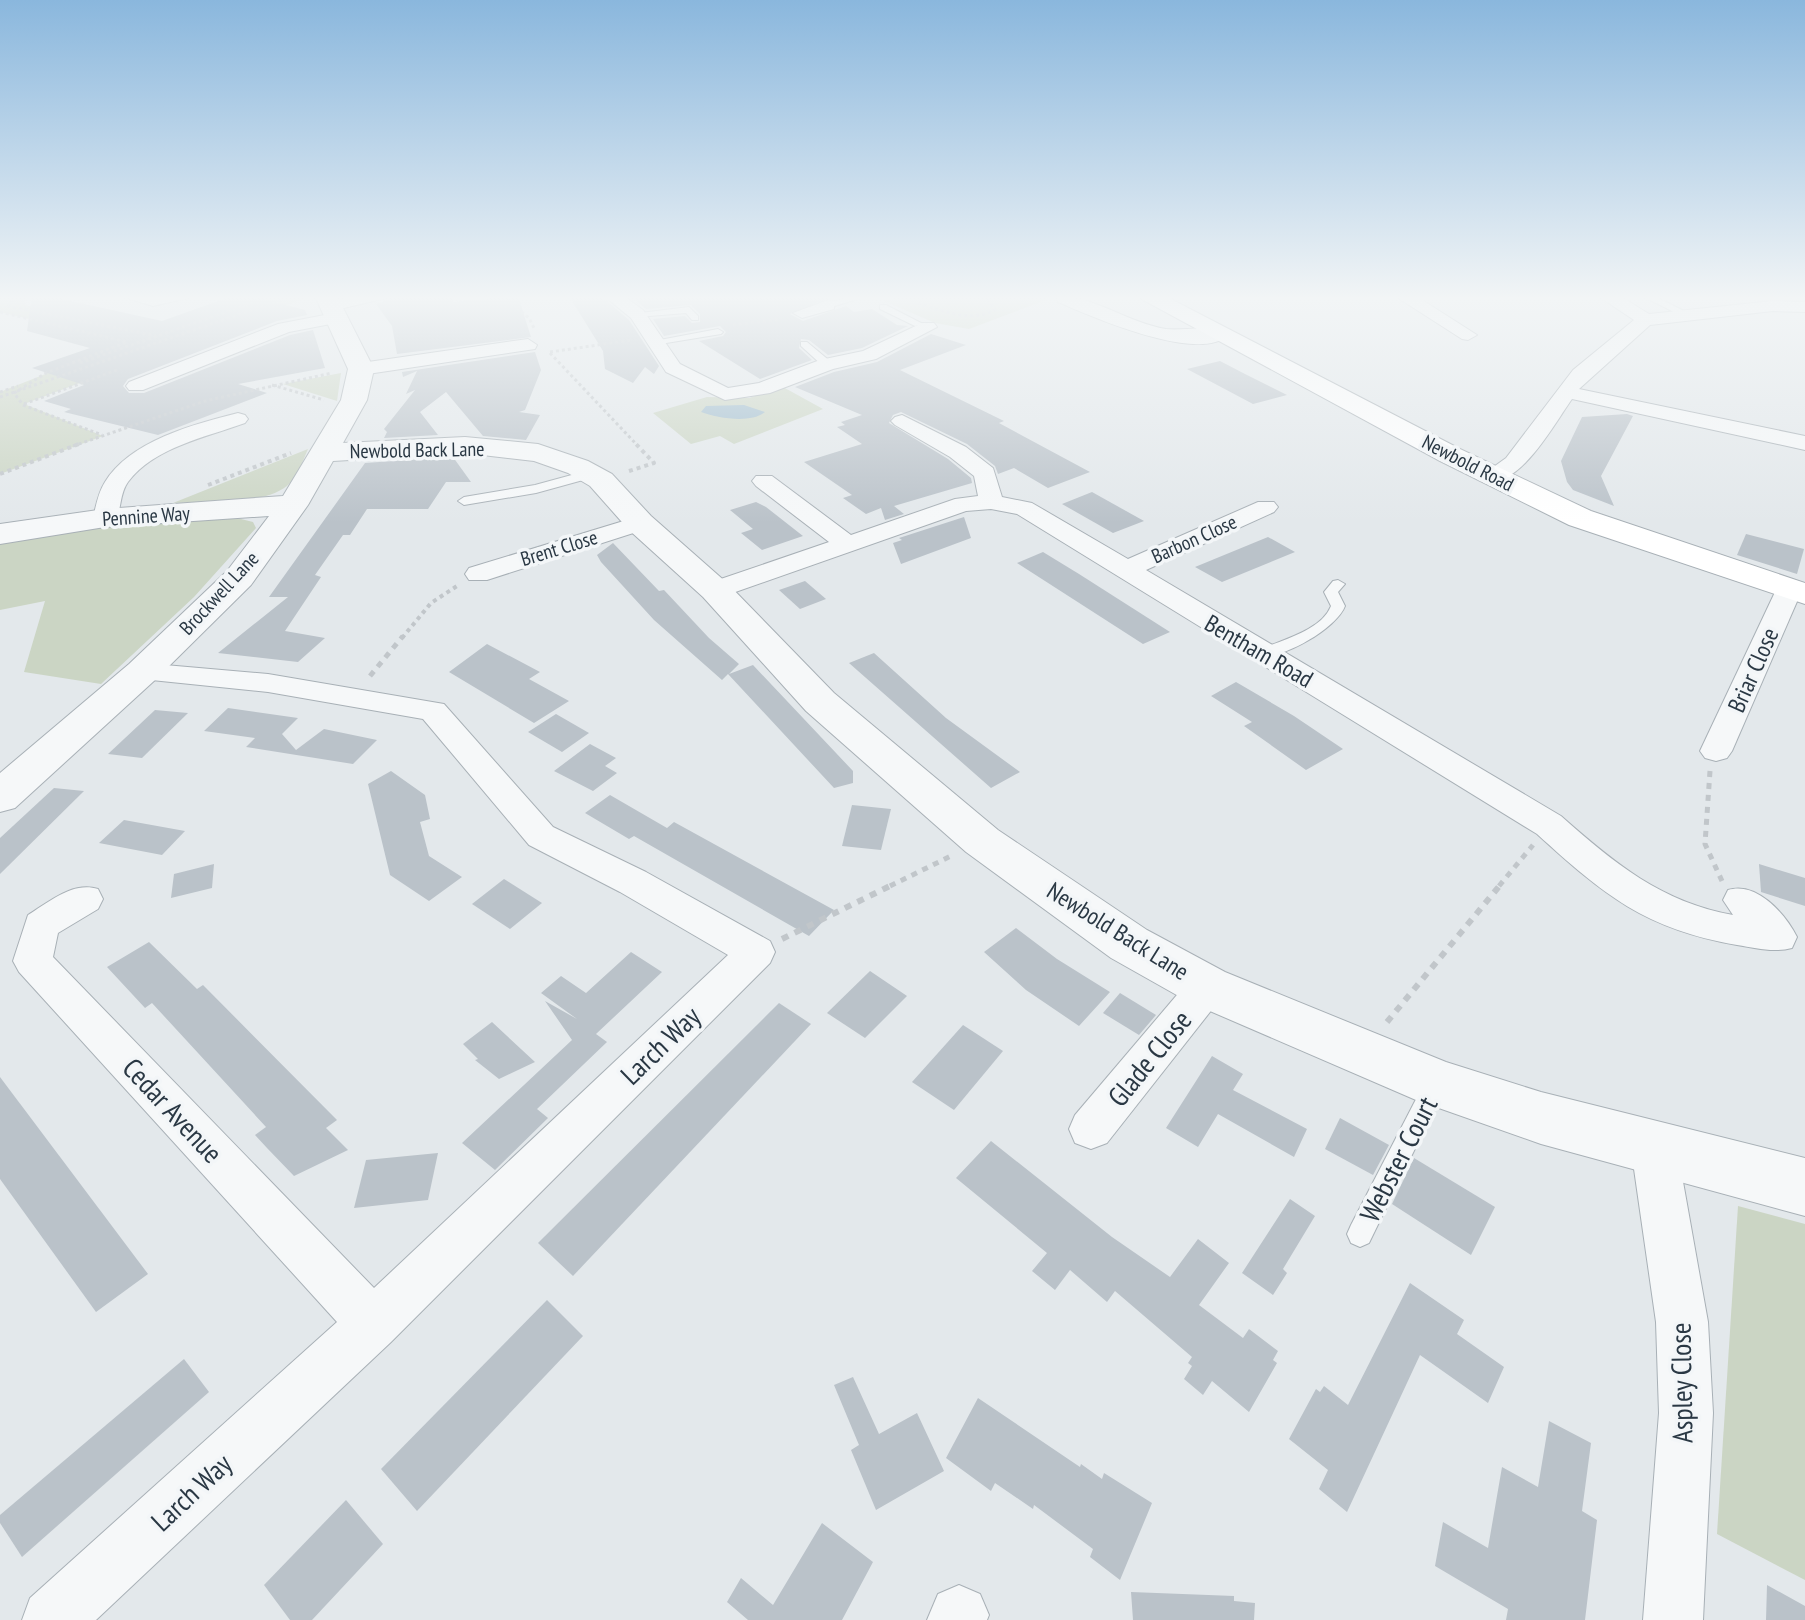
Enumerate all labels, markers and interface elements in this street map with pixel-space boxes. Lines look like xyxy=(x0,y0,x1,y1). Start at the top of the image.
street label: Newbold Road xyxy=(1418,429,1518,497)
street label: Newbold Back Lane xyxy=(349,436,485,464)
street label: Pennine Way xyxy=(101,500,191,532)
street label: Barbon Close xyxy=(1147,509,1241,569)
street label: Brent Close xyxy=(517,524,601,572)
street label: Brockwell Lane xyxy=(174,546,264,640)
street label: Bentham Road xyxy=(1199,608,1319,694)
street label: Briar Close xyxy=(1721,623,1785,717)
street label: Newbold Back Lane xyxy=(1041,875,1195,987)
street label: Larch Way xyxy=(612,998,708,1092)
street label: Glade Close xyxy=(1099,1002,1199,1114)
street label: Cedar Avenue xyxy=(115,1050,231,1170)
street label: Webster Court xyxy=(1351,1090,1445,1228)
street label: Aspley Close xyxy=(1661,1322,1701,1444)
street label: Larch Way xyxy=(143,1445,240,1539)

